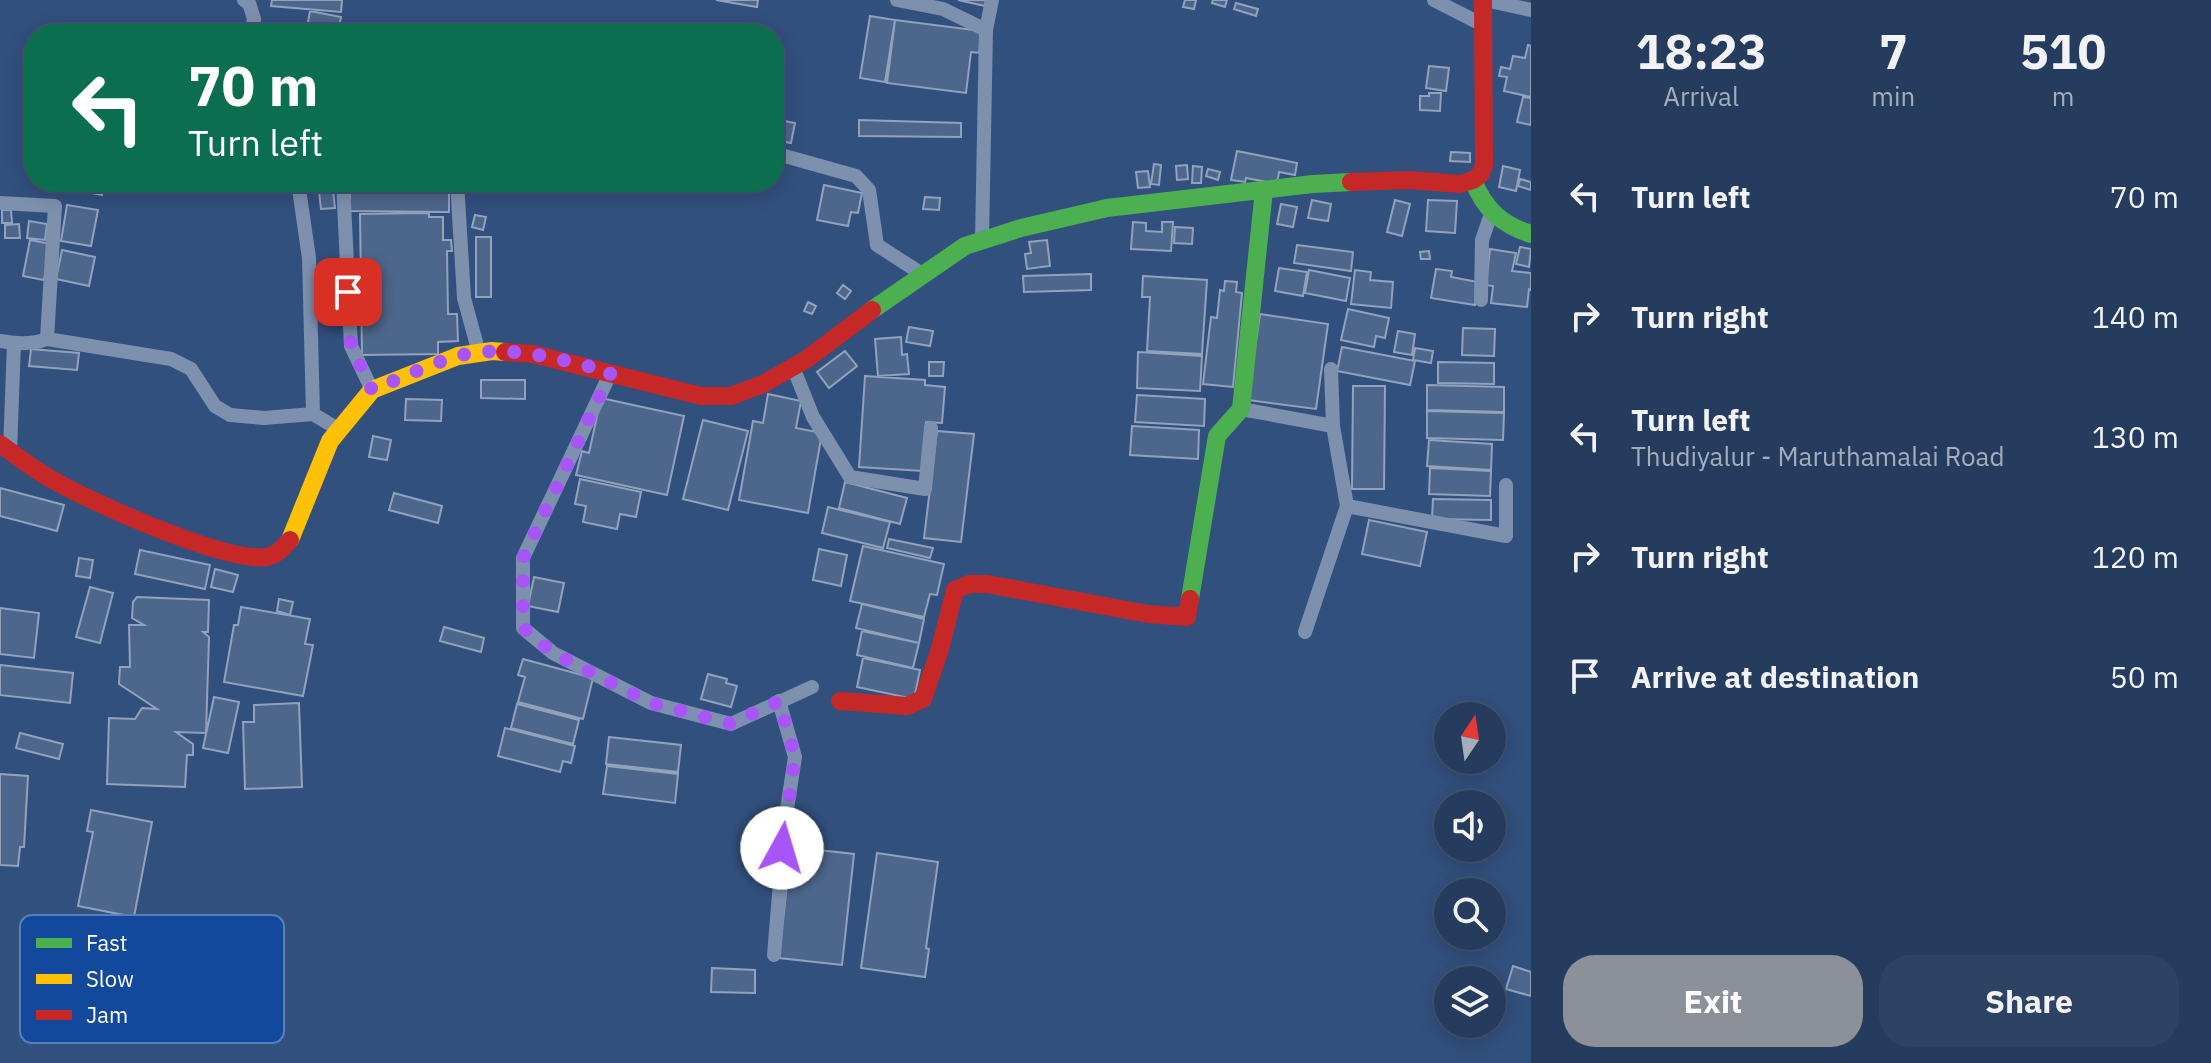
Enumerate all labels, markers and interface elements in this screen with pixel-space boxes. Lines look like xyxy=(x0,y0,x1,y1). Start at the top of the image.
text: 18:23 xyxy=(1636,20,1767,82)
text: 7 xyxy=(1879,20,1908,82)
text: 510 xyxy=(2020,20,2106,82)
text: 70 m xyxy=(188,49,318,121)
icon: left xyxy=(56,56,160,160)
text: Arrival xyxy=(1663,79,1739,113)
text: min xyxy=(1871,79,1915,113)
text: m xyxy=(2052,79,2074,113)
text: Turn left xyxy=(188,119,323,166)
icon: left xyxy=(1563,174,1607,218)
text: Turn left xyxy=(1631,177,1750,216)
text: 70 m xyxy=(2110,177,2179,216)
pin xyxy=(314,258,382,326)
icon: arrive xyxy=(326,270,370,314)
icon: right xyxy=(1563,294,1607,338)
text: Turn right xyxy=(1631,297,1769,336)
text: 140 m xyxy=(2092,297,2179,336)
text: Turn left xyxy=(1631,400,1750,439)
icon: left xyxy=(1563,414,1607,458)
text: 130 m xyxy=(2092,417,2179,456)
text: Thudiyalur - Maruthamalai Road xyxy=(1631,439,2005,473)
icon: right xyxy=(1563,534,1607,578)
text: Turn right xyxy=(1631,537,1769,576)
text: 120 m xyxy=(2092,537,2179,576)
icon: arrive xyxy=(1563,654,1607,698)
text: Arrive at destination xyxy=(1631,657,1919,696)
text: 50 m xyxy=(2110,657,2179,696)
north arrow xyxy=(1434,702,1506,774)
map controls xyxy=(1434,702,1506,1038)
button: sound xyxy=(1434,790,1506,862)
position arrow xyxy=(740,806,824,890)
button: search xyxy=(1434,878,1506,950)
legend xyxy=(20,915,284,1043)
text: Fast xyxy=(86,928,127,957)
button: Exit xyxy=(1563,955,1863,1047)
button: Share xyxy=(1879,955,2179,1047)
text: Slow xyxy=(86,964,134,993)
button: layers xyxy=(1434,966,1506,1038)
text: Jam xyxy=(86,1000,128,1029)

